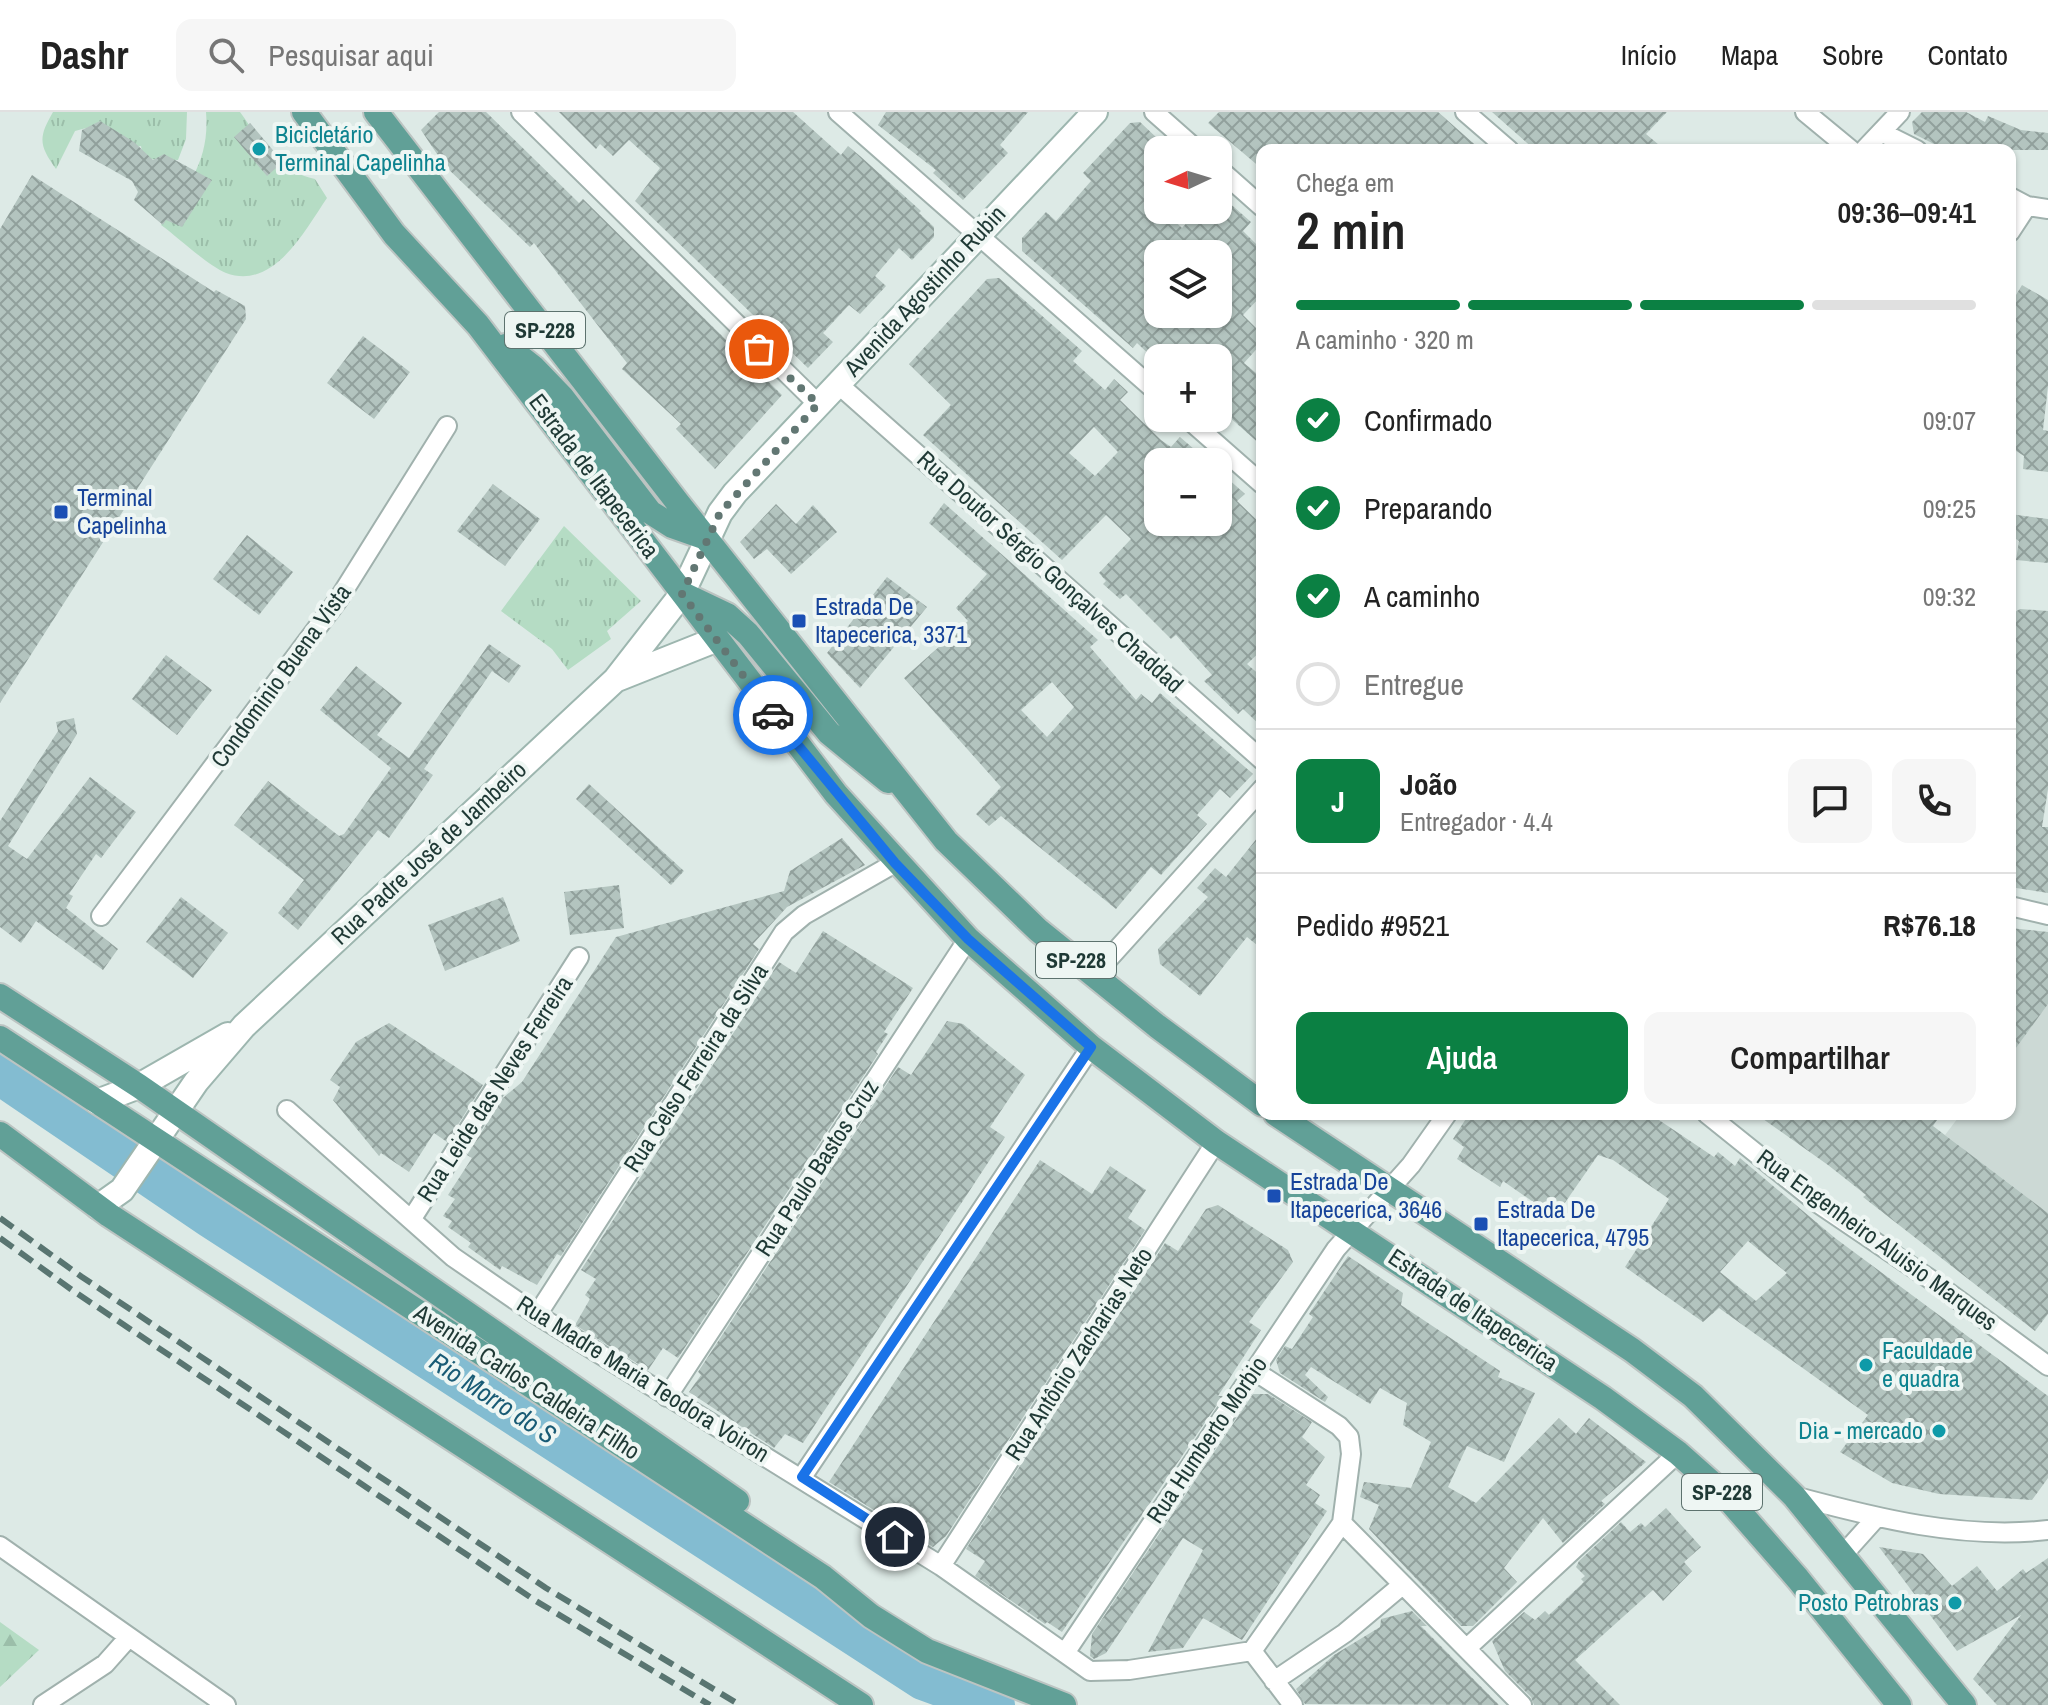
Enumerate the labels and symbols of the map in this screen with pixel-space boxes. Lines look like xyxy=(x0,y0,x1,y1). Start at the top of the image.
place label: Bicicletário Terminal Capelinha xyxy=(275,118,446,178)
north arrow xyxy=(1144,136,1232,224)
marker: Bicicletário Terminal Capelinha xyxy=(250,140,268,158)
street label: Avenida Agostinho Rubin xyxy=(836,198,1012,383)
road number: SP-228 xyxy=(505,312,585,348)
pin xyxy=(725,315,793,383)
street label: Estrada de Itapecerica xyxy=(522,387,667,564)
street label: Rua Doutor Sérgio Gonçalves Chaddad xyxy=(911,443,1191,700)
place label: Terminal Capelinha xyxy=(77,481,167,541)
marker: Terminal Capelinha xyxy=(52,503,70,521)
street label: Condominio Buena Vista xyxy=(203,577,358,774)
place label: Estrada De Itapecerica, 3371 xyxy=(815,590,967,650)
marker: Estrada De Itapecerica, 3371 xyxy=(790,612,808,630)
courier xyxy=(733,675,813,755)
street label: Rua Padre José de Jambeiro xyxy=(324,753,533,951)
road number: SP-228 xyxy=(1036,942,1116,978)
street label: Rua Celso Ferreira da Silva xyxy=(616,957,775,1178)
street label: Rua Leide das Neves Ferreira xyxy=(409,969,579,1208)
street label: Rua Paulo Bastos Cruz xyxy=(747,1073,885,1262)
street label: Rua Engenheiro Aluisio Marques xyxy=(1751,1141,2004,1337)
place label: Estrada De Itapecerica, 3646 xyxy=(1290,1165,1442,1225)
marker: Estrada De Itapecerica, 3646 xyxy=(1265,1187,1283,1205)
place label: Estrada De Itapecerica, 4795 xyxy=(1497,1193,1649,1253)
marker: Estrada De Itapecerica, 4795 xyxy=(1472,1215,1490,1233)
street label: Rua Antônio Zacharias Neto xyxy=(997,1241,1159,1466)
street label: Estrada de Itapecerica xyxy=(1383,1241,1565,1378)
street label: Rua Madre Maria Teodora Voiron xyxy=(511,1287,776,1469)
street label: Avenida Carlos Caldeira Filho xyxy=(408,1296,647,1466)
place label: Faculdade e quadra xyxy=(1882,1334,1973,1394)
water label: Rio Morro do S xyxy=(423,1344,563,1452)
street label: Rua Humberto Morbio xyxy=(1138,1350,1274,1529)
marker: Faculdade e quadra xyxy=(1857,1356,1875,1374)
place label: Dia - mercado xyxy=(1798,1414,1923,1446)
marker: Dia - mercado xyxy=(1930,1422,1948,1440)
road number: SP-228 xyxy=(1682,1474,1762,1510)
pin xyxy=(861,1503,929,1571)
place label: Posto Petrobras xyxy=(1798,1586,1939,1618)
marker: Posto Petrobras xyxy=(1946,1594,1964,1612)

